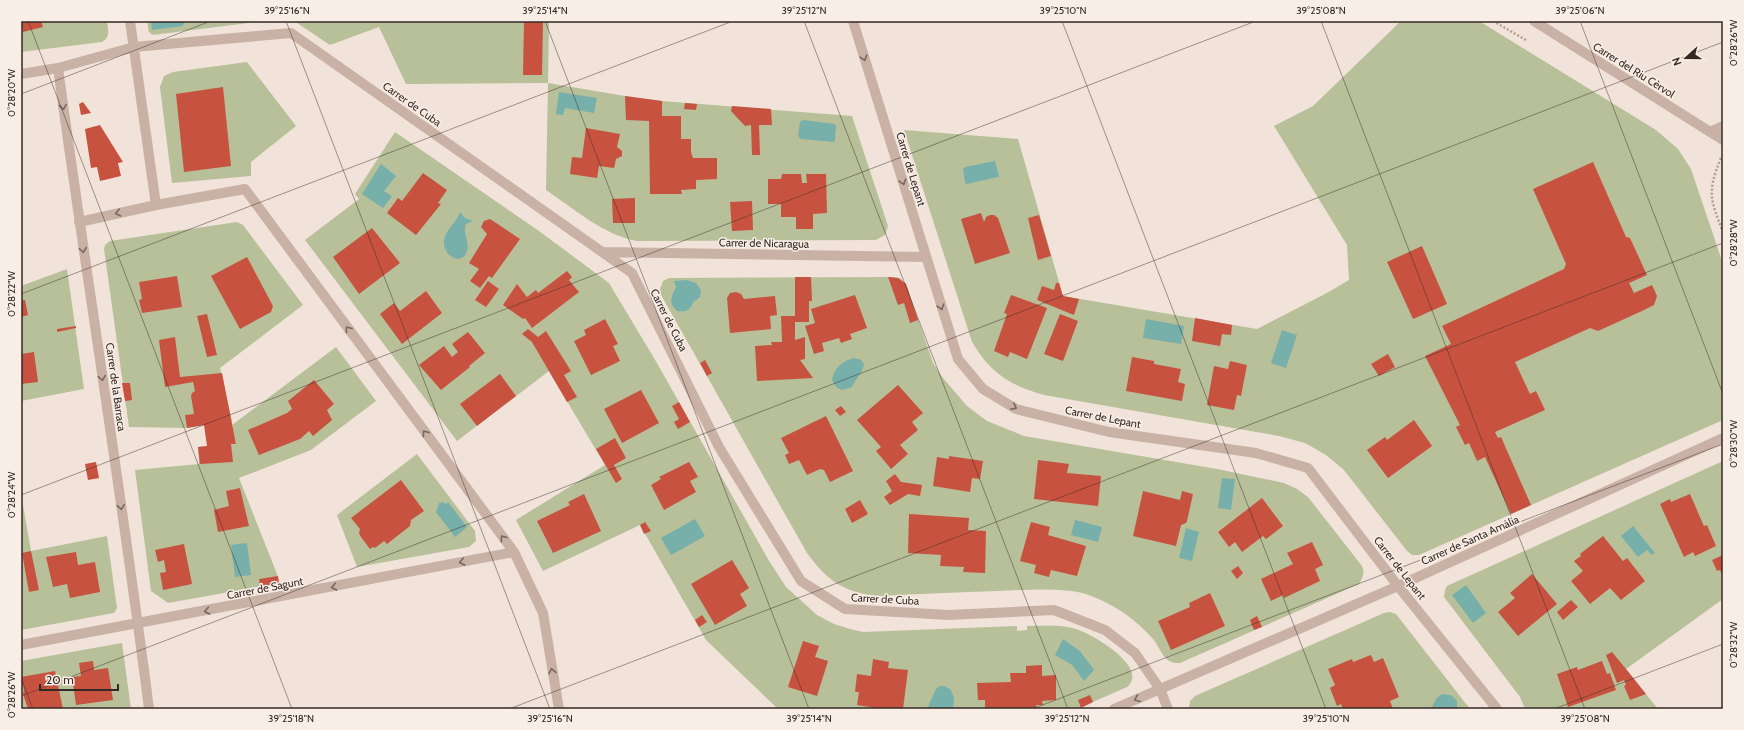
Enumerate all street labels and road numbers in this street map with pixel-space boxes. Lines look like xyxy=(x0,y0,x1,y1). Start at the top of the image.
street label: Carrer del Riu Cèrvol xyxy=(1590,39,1678,101)
street label: Carrer de Cuba xyxy=(380,79,445,130)
street label: Carrer de Lepant xyxy=(893,130,929,208)
street label: Carrer de Nicaragua xyxy=(719,235,810,251)
street label: Carrer de Cuba xyxy=(647,286,691,354)
street label: Carrer de la Barraca xyxy=(103,342,129,433)
street label: Carrer de Lepant xyxy=(1064,403,1142,431)
street label: Carrer de Santa Amàlia xyxy=(1419,512,1522,568)
street label: Carrer de Lepant xyxy=(1371,533,1429,603)
street label: Carrer de Sagunt xyxy=(226,574,305,602)
street label: Carrer de Cuba xyxy=(850,590,920,608)

